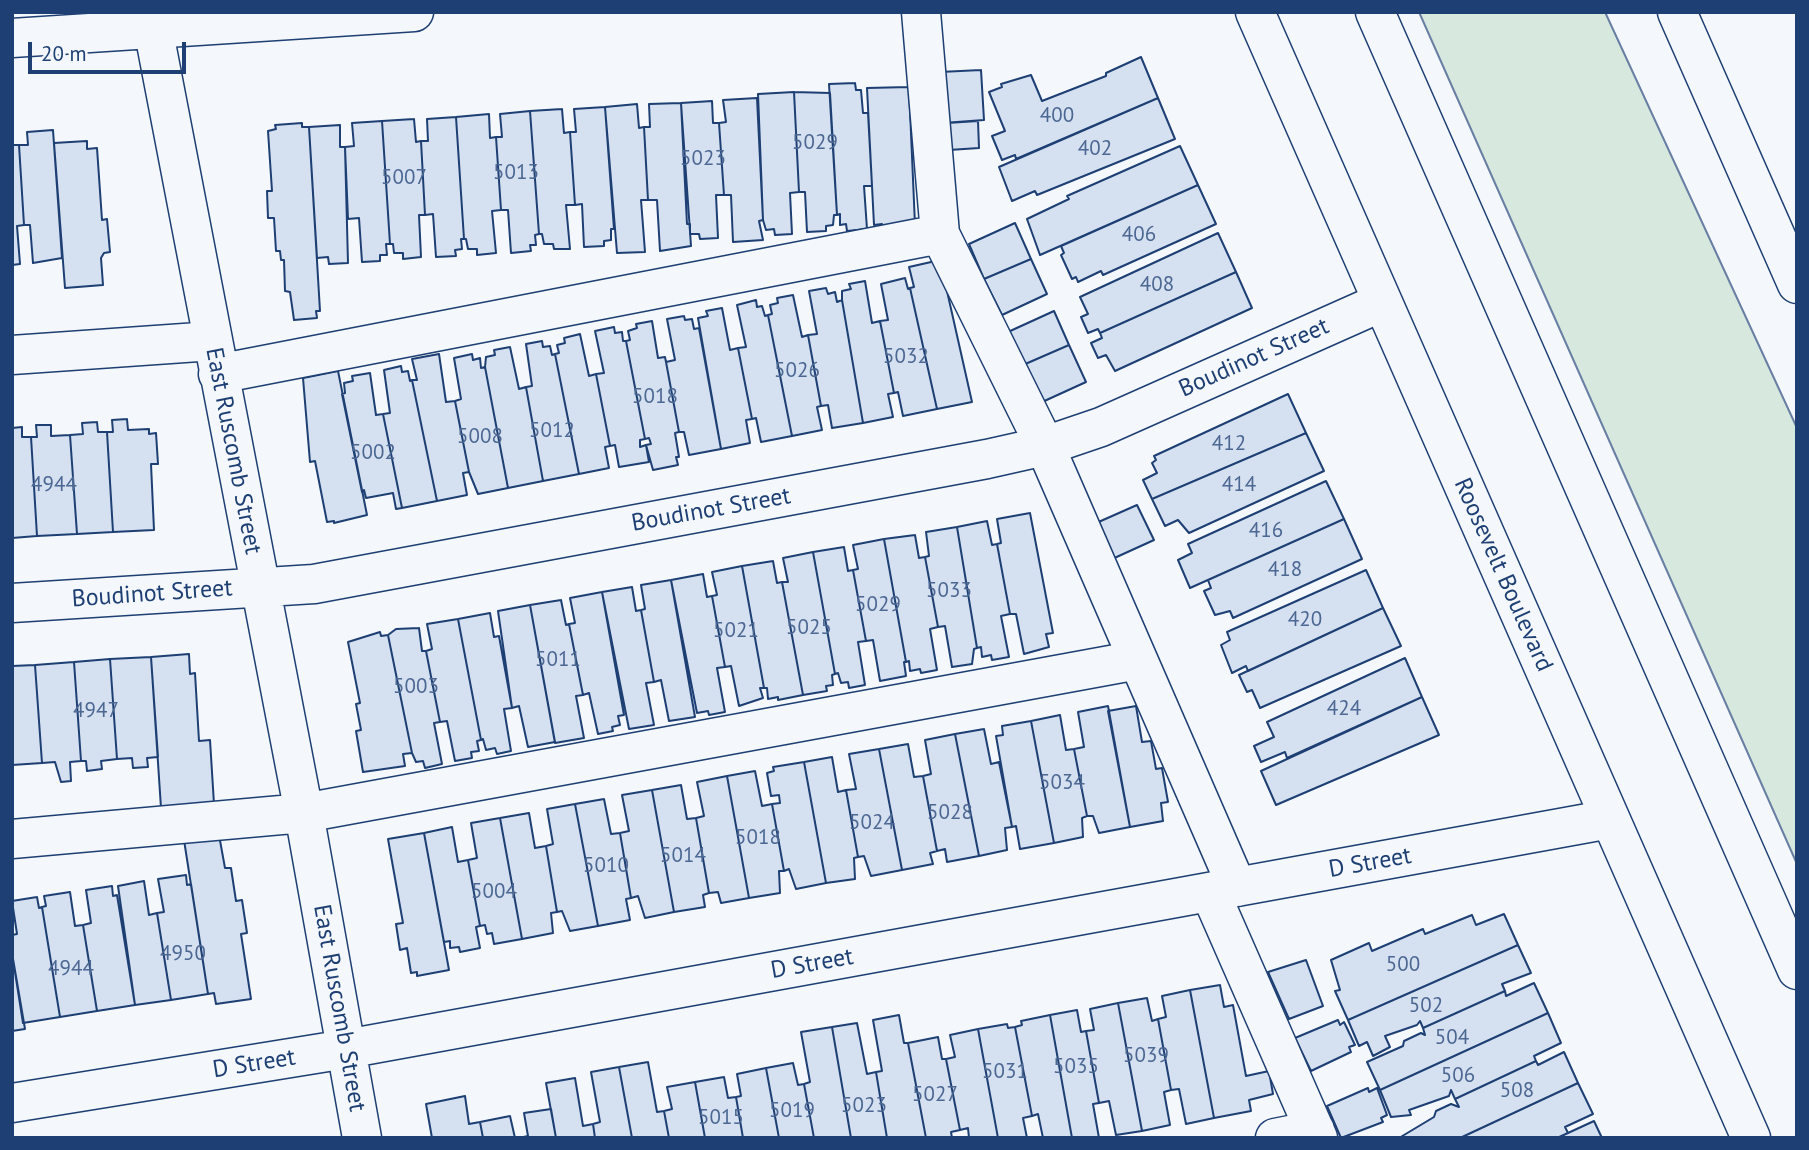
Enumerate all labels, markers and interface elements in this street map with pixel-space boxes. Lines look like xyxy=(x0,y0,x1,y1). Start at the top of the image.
scale bar xyxy=(32,28,189,72)
text: 20 m xyxy=(41,40,87,67)
house number: 400 xyxy=(1040,103,1074,129)
house number: 5029 xyxy=(792,130,838,156)
house number: 402 xyxy=(1078,136,1112,162)
house number: 5023 xyxy=(680,146,726,172)
house number: 5013 xyxy=(493,160,539,186)
house number: 5007 xyxy=(381,165,427,191)
house number: 406 xyxy=(1122,222,1156,248)
house number: 408 xyxy=(1140,272,1174,298)
street label: Boudinot Street xyxy=(1175,312,1333,404)
house number: 5032 xyxy=(883,344,929,370)
street label: East Ruscomb Street xyxy=(199,345,267,557)
house number: 5026 xyxy=(774,358,820,384)
house number: 5018 xyxy=(632,384,678,410)
house number: 5012 xyxy=(529,418,575,444)
house number: 5008 xyxy=(457,424,503,450)
house number: 412 xyxy=(1212,431,1246,457)
house number: 5002 xyxy=(350,440,396,466)
house number: 4944 xyxy=(31,472,77,498)
house number: 414 xyxy=(1222,472,1256,498)
street label: Roosevelt Boulevard xyxy=(1447,474,1559,676)
street label: Boudinot Street xyxy=(629,482,793,538)
house number: 416 xyxy=(1249,518,1283,544)
house number: 418 xyxy=(1268,557,1302,583)
street label: Boudinot Street xyxy=(71,574,233,614)
house number: 5033 xyxy=(926,578,972,604)
house number: 5029 xyxy=(855,592,901,618)
house number: 420 xyxy=(1288,607,1322,633)
house number: 5025 xyxy=(786,615,832,641)
house number: 5021 xyxy=(713,618,759,644)
house number: 5011 xyxy=(535,647,581,673)
house number: 5003 xyxy=(393,674,439,700)
house number: 424 xyxy=(1327,696,1361,722)
house number: 4947 xyxy=(73,698,119,724)
house number: 5034 xyxy=(1039,770,1085,796)
house number: 5028 xyxy=(927,800,973,826)
house number: 5024 xyxy=(849,810,895,836)
house number: 5018 xyxy=(735,825,781,851)
street label: D Street xyxy=(1326,842,1414,884)
house number: 5014 xyxy=(660,843,706,869)
house number: 5010 xyxy=(583,853,629,879)
house number: 5004 xyxy=(471,879,517,905)
street label: East Ruscomb Street xyxy=(307,902,371,1114)
house number: 4950 xyxy=(160,941,206,967)
street label: D Street xyxy=(768,943,856,985)
house number: 500 xyxy=(1386,952,1420,978)
house number: 4944 xyxy=(48,956,94,982)
house number: 502 xyxy=(1409,993,1443,1019)
house number: 504 xyxy=(1435,1025,1469,1051)
street label: D Street xyxy=(211,1043,297,1085)
house number: 5039 xyxy=(1123,1043,1169,1069)
house number: 5035 xyxy=(1053,1054,1099,1080)
house number: 5031 xyxy=(982,1059,1028,1085)
house number: 506 xyxy=(1441,1063,1475,1089)
house number: 508 xyxy=(1500,1078,1534,1104)
house number: 5027 xyxy=(912,1082,958,1108)
house number: 5023 xyxy=(841,1093,887,1119)
house number: 5019 xyxy=(769,1098,815,1124)
house number: 5015 xyxy=(698,1105,744,1131)

